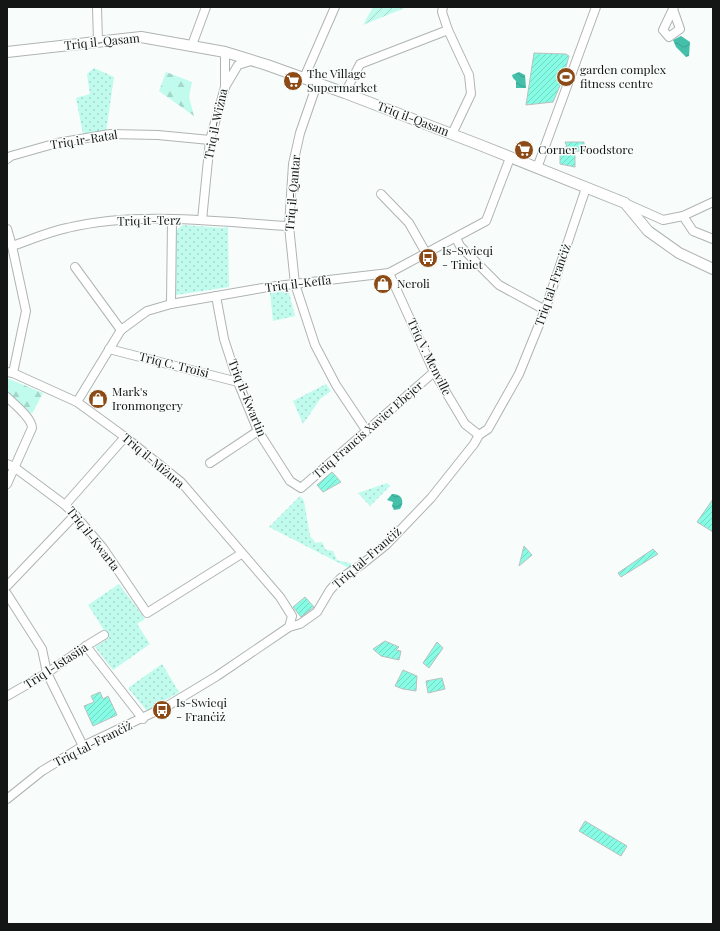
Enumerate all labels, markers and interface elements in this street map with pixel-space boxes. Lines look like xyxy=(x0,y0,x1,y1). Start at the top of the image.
street label: Triq il-Qasam xyxy=(63,29,141,53)
place label: garden complex fitness centre xyxy=(580,61,667,91)
place label: The Village Supermarket xyxy=(307,65,378,95)
sports icon: garden complex fitness centre xyxy=(555,66,577,88)
supermarket icon: The Village Supermarket xyxy=(282,70,304,92)
street label: Triq il-Wiżna xyxy=(200,87,230,161)
street label: Triq il-Qasam xyxy=(375,97,452,139)
street label: Triq ir-Ratal xyxy=(49,126,119,152)
supermarket icon: Corner Foodstore xyxy=(513,139,535,161)
place label: Corner Foodstore xyxy=(538,141,634,157)
street label: Triq il-Qantar xyxy=(281,153,303,232)
street label: Triq it-Terz xyxy=(117,211,181,229)
street label: Triq tal-Franċiż xyxy=(531,241,574,328)
place label: Is-Swieqi - Tiniet xyxy=(442,242,493,272)
bus stop icon: Is-Swieqi - Tiniet xyxy=(417,247,439,269)
street label: Triq il-Keffa xyxy=(264,271,332,295)
shop icon: Neroli xyxy=(372,273,394,295)
place label: Neroli xyxy=(397,275,430,291)
street label: Triq V. Menville xyxy=(404,315,455,398)
street label: Triq C. Troisi xyxy=(138,348,211,381)
street label: Triq il-Kwartin xyxy=(225,356,271,439)
street label: Triq Francis Xavier Ebejer xyxy=(309,377,426,481)
place label: Mark's Ironmongery xyxy=(112,383,183,413)
shop icon: Mark's Ironmongery xyxy=(87,388,109,410)
street label: Triq il-Miżura xyxy=(119,429,188,491)
street label: Triq il-Kwarta xyxy=(64,503,124,574)
street label: Triq tal-Franċiż xyxy=(329,523,404,591)
street label: Triq l-Istasija xyxy=(21,639,90,692)
place label: Is-Swieqi - Franċiż xyxy=(176,694,227,724)
bus stop icon: Is-Swieqi - Franċiż xyxy=(151,699,173,721)
street label: Triq tal-Franċiż xyxy=(51,716,135,770)

